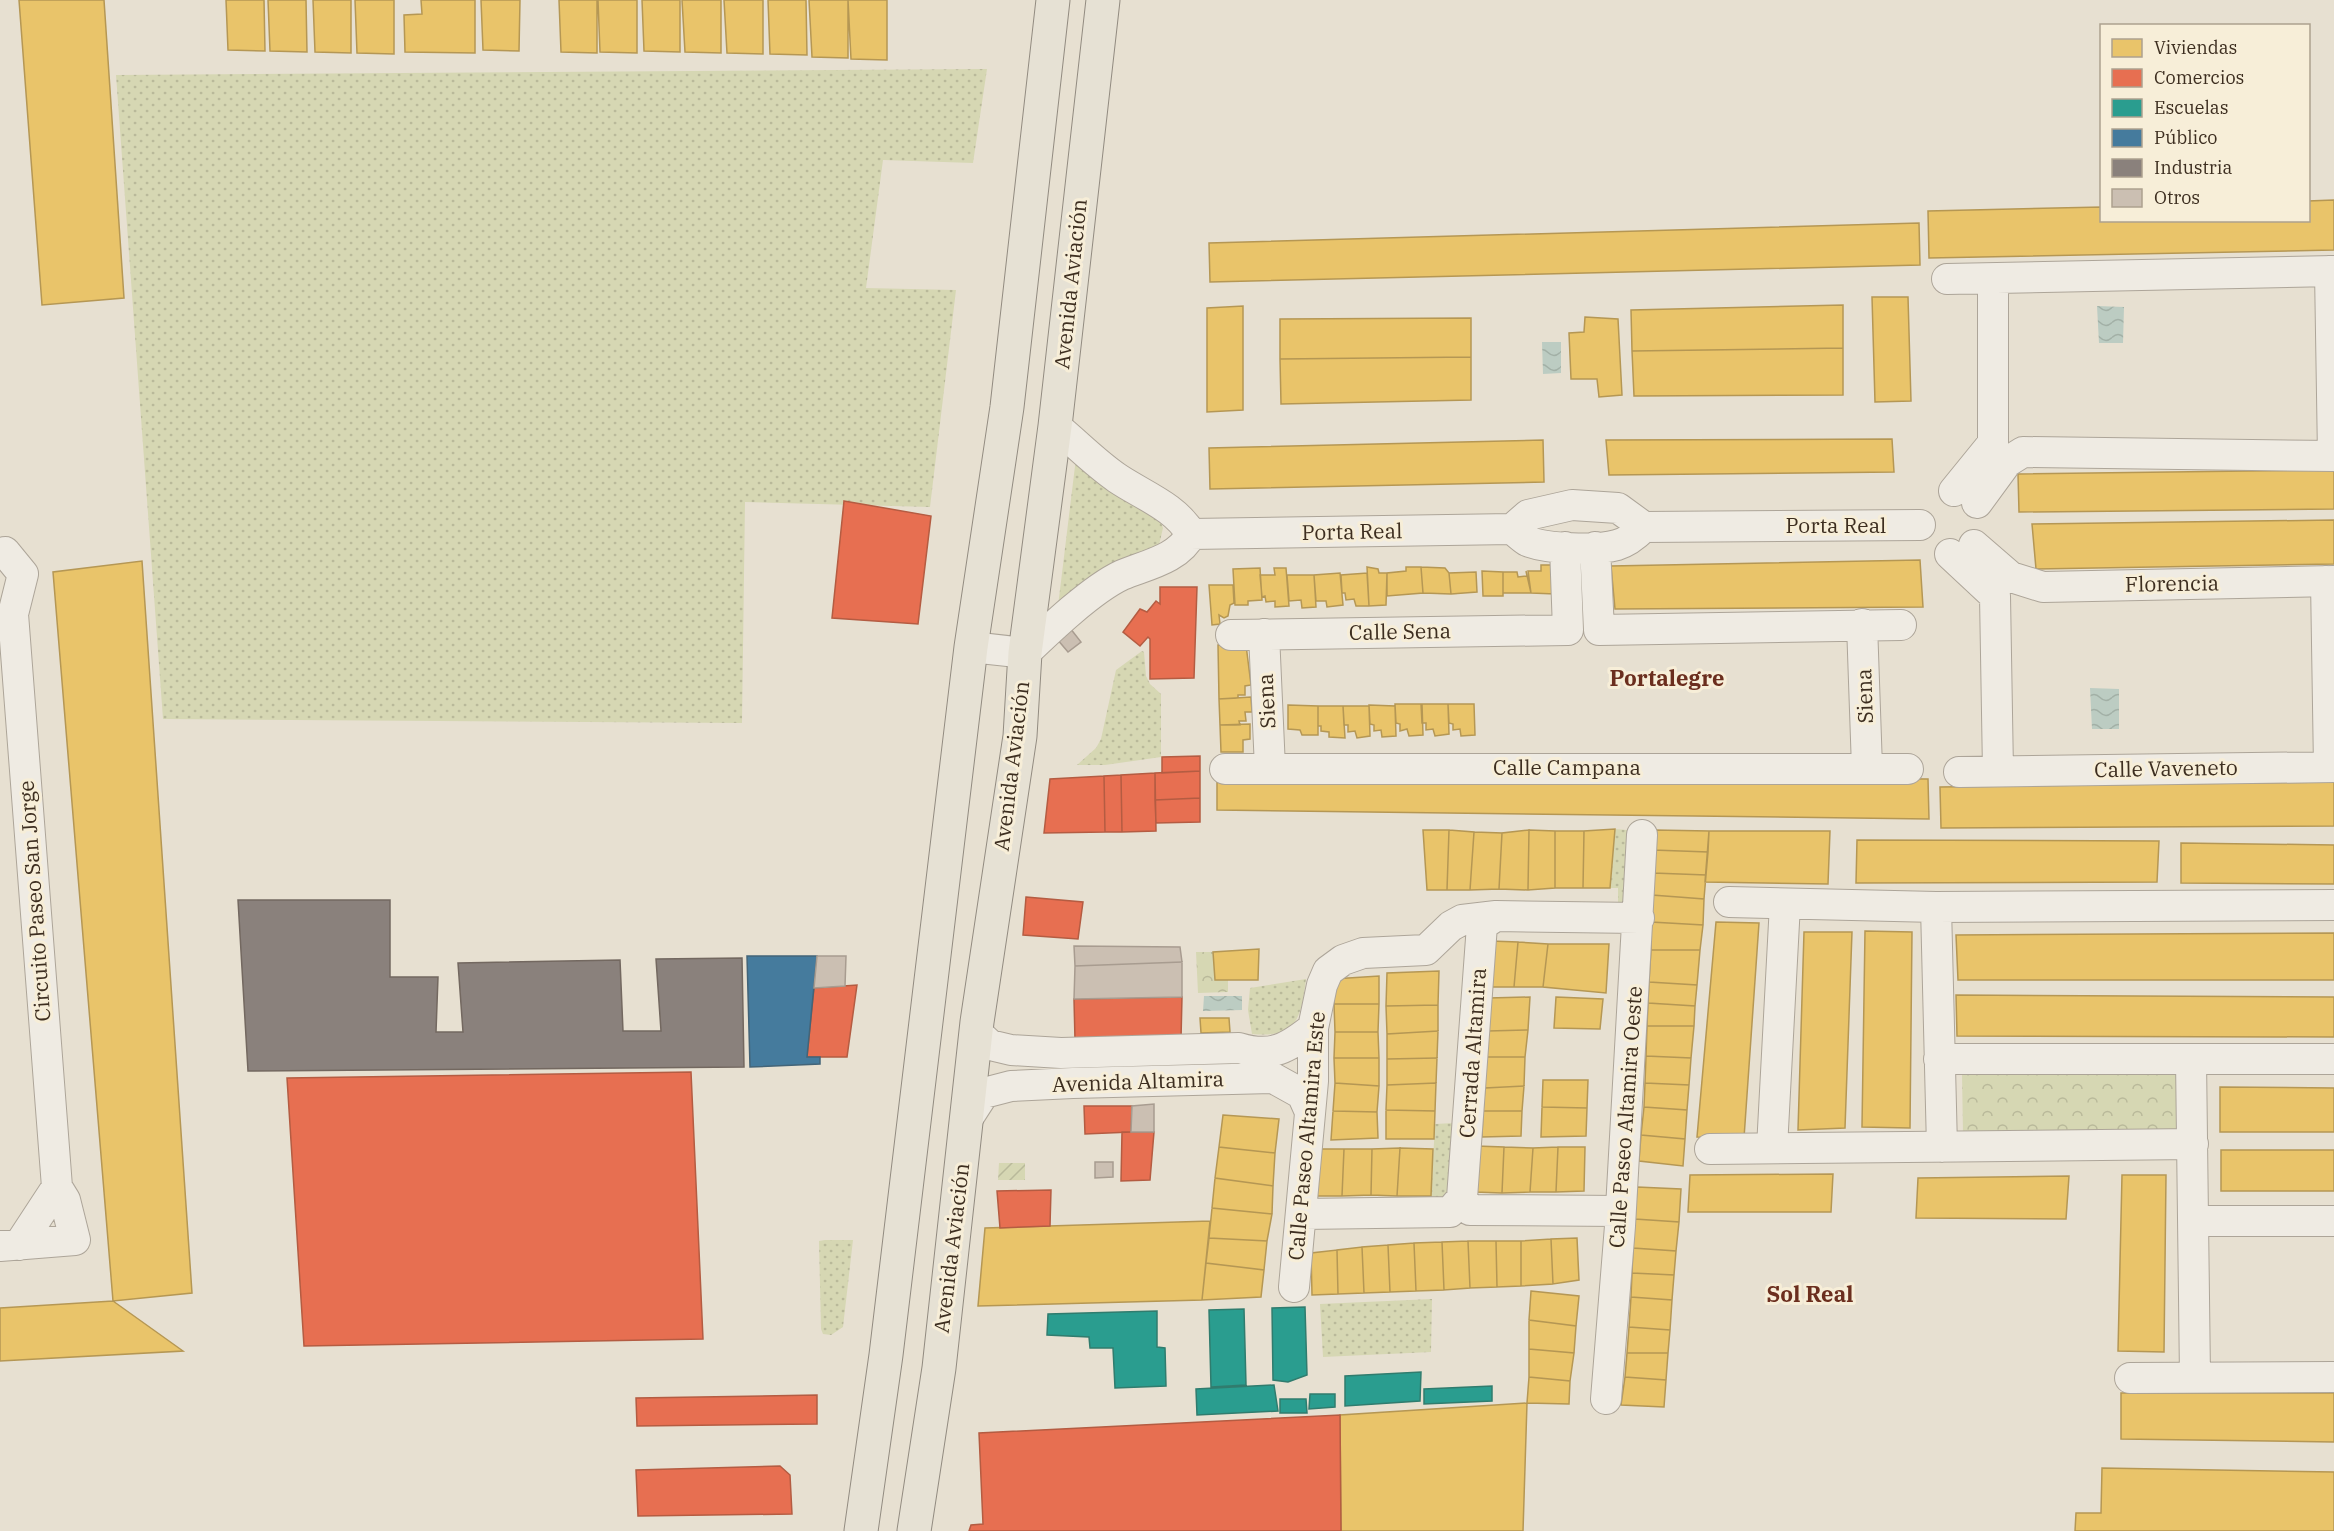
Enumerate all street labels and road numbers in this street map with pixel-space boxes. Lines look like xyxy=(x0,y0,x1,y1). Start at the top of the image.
street label: Avenida Aviación xyxy=(1047,197,1093,370)
street label: Porta Real xyxy=(1786,511,1886,539)
street label: Porta Real xyxy=(1301,516,1403,546)
street label: Florencia xyxy=(2125,568,2219,598)
street label: Calle Sena xyxy=(1349,616,1451,646)
street label: Siena xyxy=(1849,668,1879,724)
street label: Siena xyxy=(1251,673,1281,729)
street label: Avenida Aviación xyxy=(987,679,1035,853)
street label: Calle Campana xyxy=(1493,753,1641,781)
street label: Calle Vaveneto xyxy=(2094,753,2238,783)
street label: Circuito Paseo San Jorge xyxy=(12,779,56,1023)
street label: Cerrada Altamira xyxy=(1452,967,1492,1139)
street label: Calle Paseo Altamira Oeste xyxy=(1602,985,1648,1249)
street label: Calle Paseo Altamira Este xyxy=(1281,1010,1331,1262)
street label: Avenida Altamira xyxy=(1051,1064,1224,1098)
street label: Avenida Aviación xyxy=(927,1161,975,1335)

